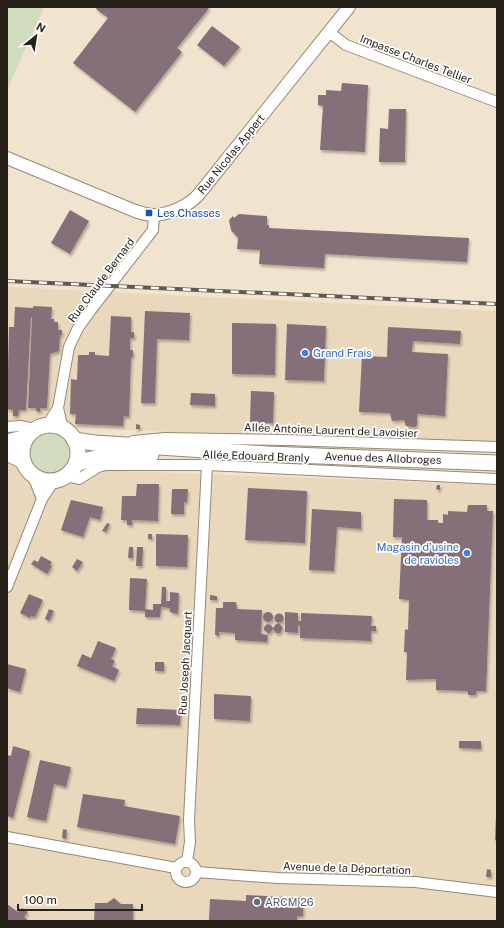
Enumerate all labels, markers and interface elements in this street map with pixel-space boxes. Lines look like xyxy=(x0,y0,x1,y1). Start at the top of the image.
north arrow xyxy=(16,16,56,56)
text: N xyxy=(34,20,48,35)
street label: Impasse Charles Tellier xyxy=(359,32,473,86)
street label: Rue Nicolas Appert xyxy=(195,112,267,196)
place label: Les Chasses xyxy=(157,207,221,219)
marker: Les Chasses xyxy=(144,208,154,218)
street label: Rue Claude Bernard xyxy=(65,235,137,325)
place label: Grand Frais xyxy=(313,347,372,359)
marker: Grand Frais xyxy=(300,348,310,358)
street label: Allée Antoine Laurent de Lavoisier xyxy=(244,421,418,439)
street label: Allée Edouard Branly xyxy=(202,448,310,464)
street label: Avenue des Allobroges xyxy=(324,450,442,466)
place label: Magasin d’usine de ravioles xyxy=(377,541,459,566)
marker: Magasin d’usine de ravioles xyxy=(462,548,472,558)
street label: Rue Joseph Jacquart xyxy=(176,611,194,715)
street label: Avenue de la Déportation xyxy=(283,860,411,876)
scale bar xyxy=(18,886,142,912)
text: 100 m xyxy=(24,893,57,907)
place label: ARCM 26 xyxy=(265,896,314,908)
marker: ARCM 26 xyxy=(252,897,262,907)

